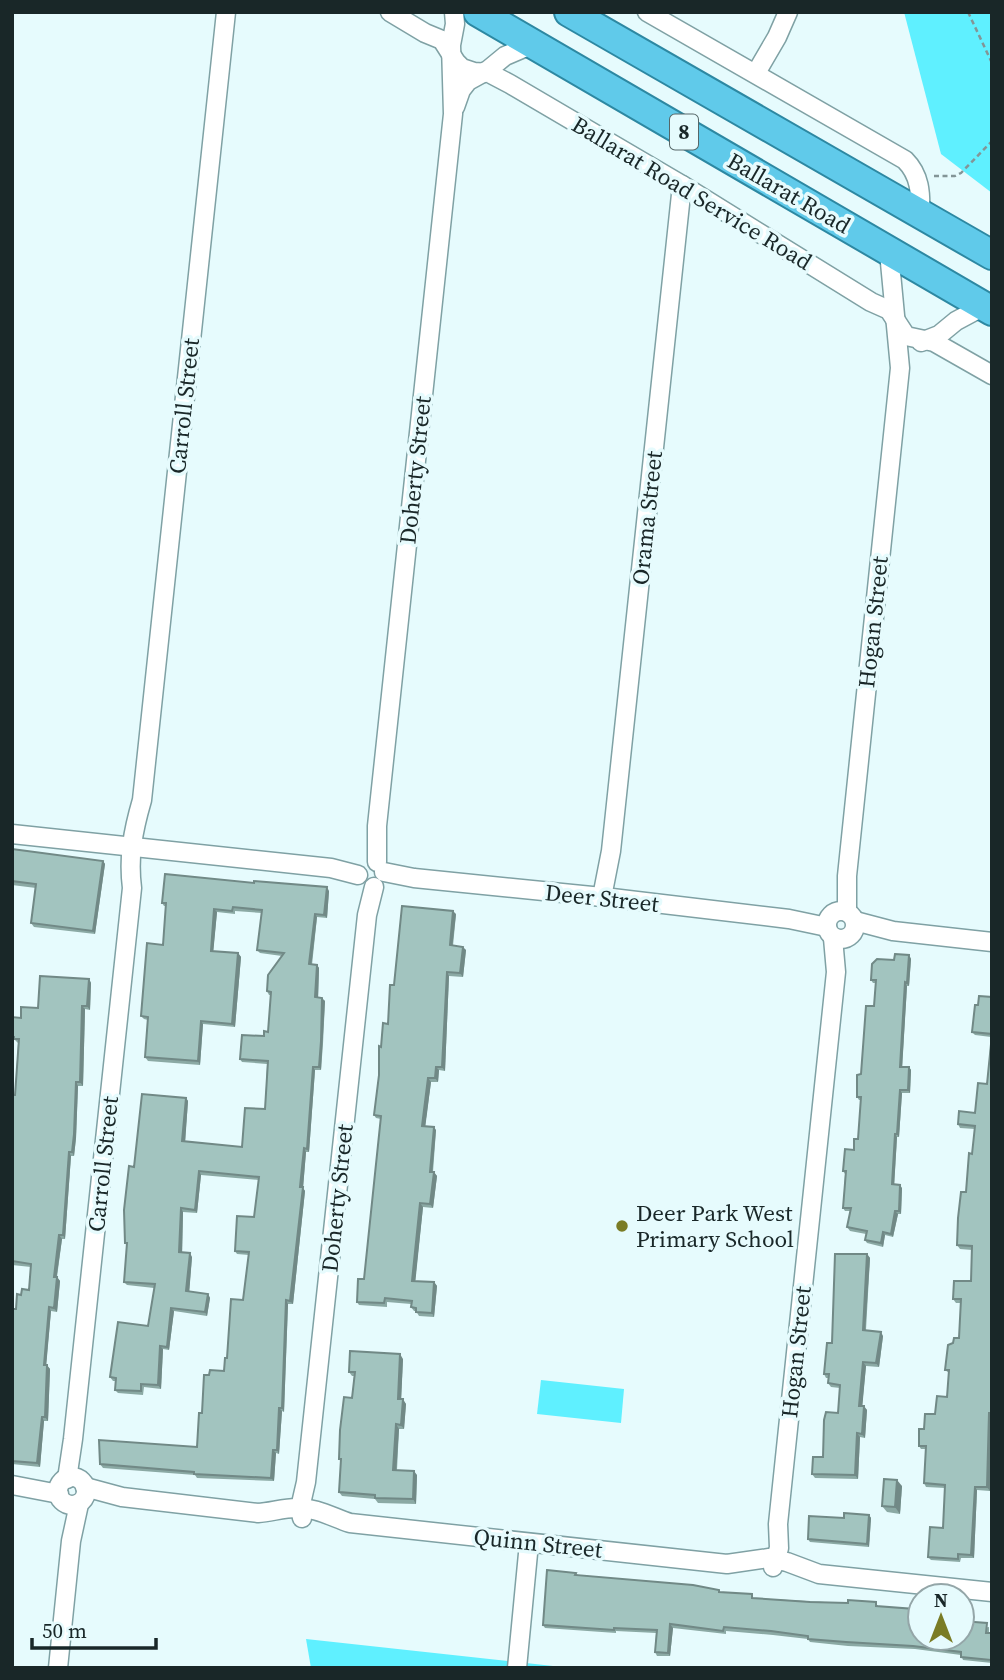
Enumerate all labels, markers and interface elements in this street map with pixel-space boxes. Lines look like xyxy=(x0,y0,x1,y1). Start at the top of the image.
street label: Ballarat Road Service Road xyxy=(567,110,817,276)
road number: 8 xyxy=(670,114,698,150)
street label: Ballarat Road xyxy=(723,147,855,239)
street label: Carroll Street xyxy=(161,336,207,475)
street label: Doherty Street xyxy=(391,394,439,546)
street label: Orama Street xyxy=(624,449,670,587)
street label: Hogan Street xyxy=(850,554,896,689)
street label: Deer Street xyxy=(543,876,661,920)
street label: Carroll Street xyxy=(80,1094,126,1233)
street label: Doherty Street xyxy=(313,1122,361,1274)
place label: Deer Park West Primary School xyxy=(636,1197,794,1255)
marker: Deer Park West Primary School xyxy=(614,1218,630,1234)
street label: Hogan Street xyxy=(773,1284,819,1419)
street label: Quinn Street xyxy=(472,1520,604,1566)
north arrow xyxy=(906,1582,976,1652)
text: N xyxy=(934,1587,948,1613)
scale bar xyxy=(32,1606,156,1650)
text: 50 m xyxy=(42,1616,87,1645)

